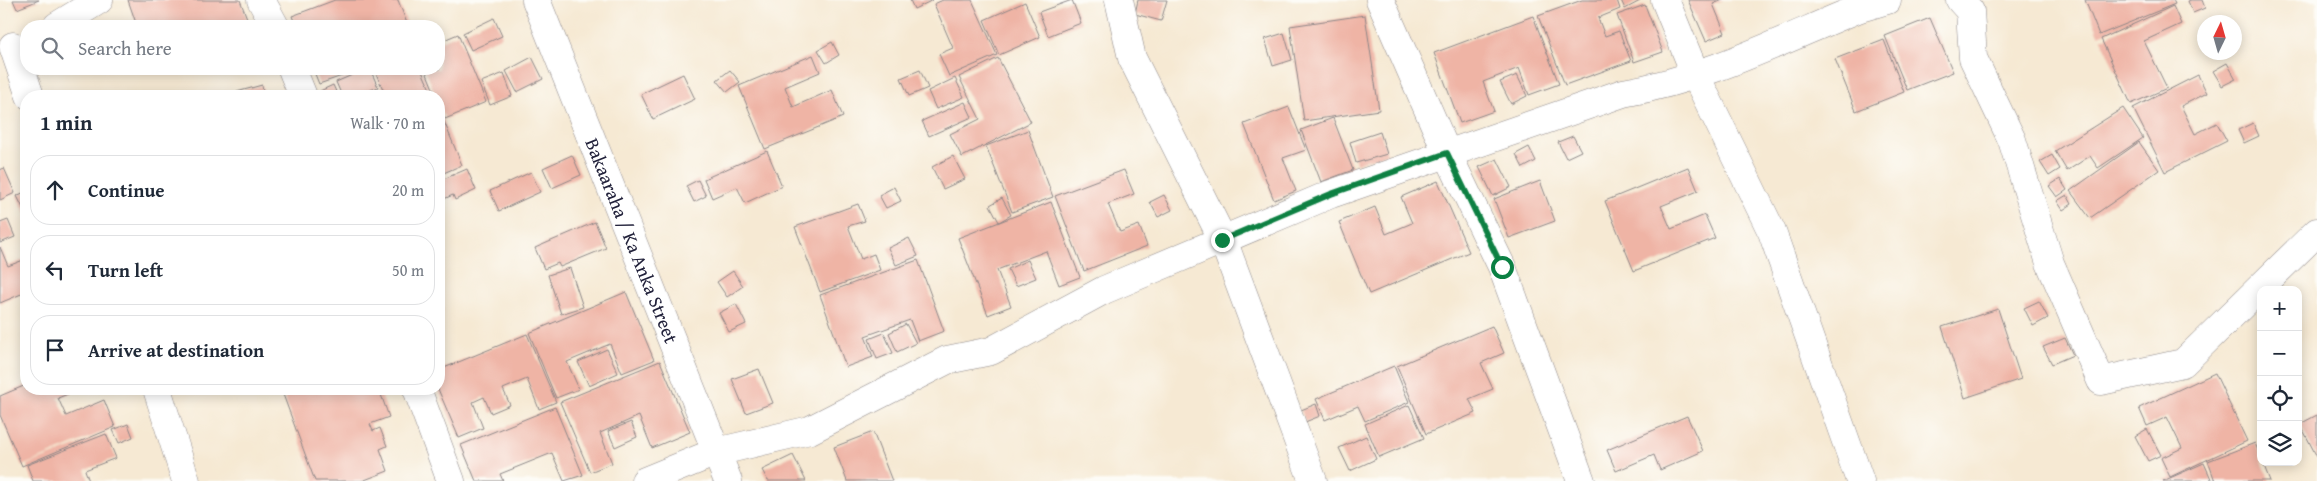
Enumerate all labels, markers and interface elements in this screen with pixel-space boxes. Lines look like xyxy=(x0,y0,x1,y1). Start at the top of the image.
north arrow xyxy=(2197,15,2242,60)
search box xyxy=(20,20,445,75)
icon: search xyxy=(38,34,66,62)
text: Search here xyxy=(78,34,172,62)
text: 1 min xyxy=(40,107,92,138)
text: Walk · 70 m xyxy=(350,111,425,135)
street label: Bakaaraha / Ka Anka Street xyxy=(578,134,686,348)
icon: ahead xyxy=(41,176,69,204)
text: Continue xyxy=(88,176,165,204)
text: 20 m xyxy=(392,178,424,202)
route end xyxy=(1211,229,1234,252)
icon: left xyxy=(41,256,69,284)
text: Turn left xyxy=(88,256,163,284)
route start xyxy=(1491,256,1514,279)
text: 50 m xyxy=(392,258,424,282)
map controls xyxy=(2257,286,2302,466)
button: + xyxy=(2257,286,2302,331)
button: − xyxy=(2257,331,2302,376)
icon: arrive xyxy=(41,336,69,364)
text: Arrive at destination xyxy=(88,336,264,364)
button: locate xyxy=(2257,376,2302,421)
button: layers xyxy=(2257,421,2302,466)

